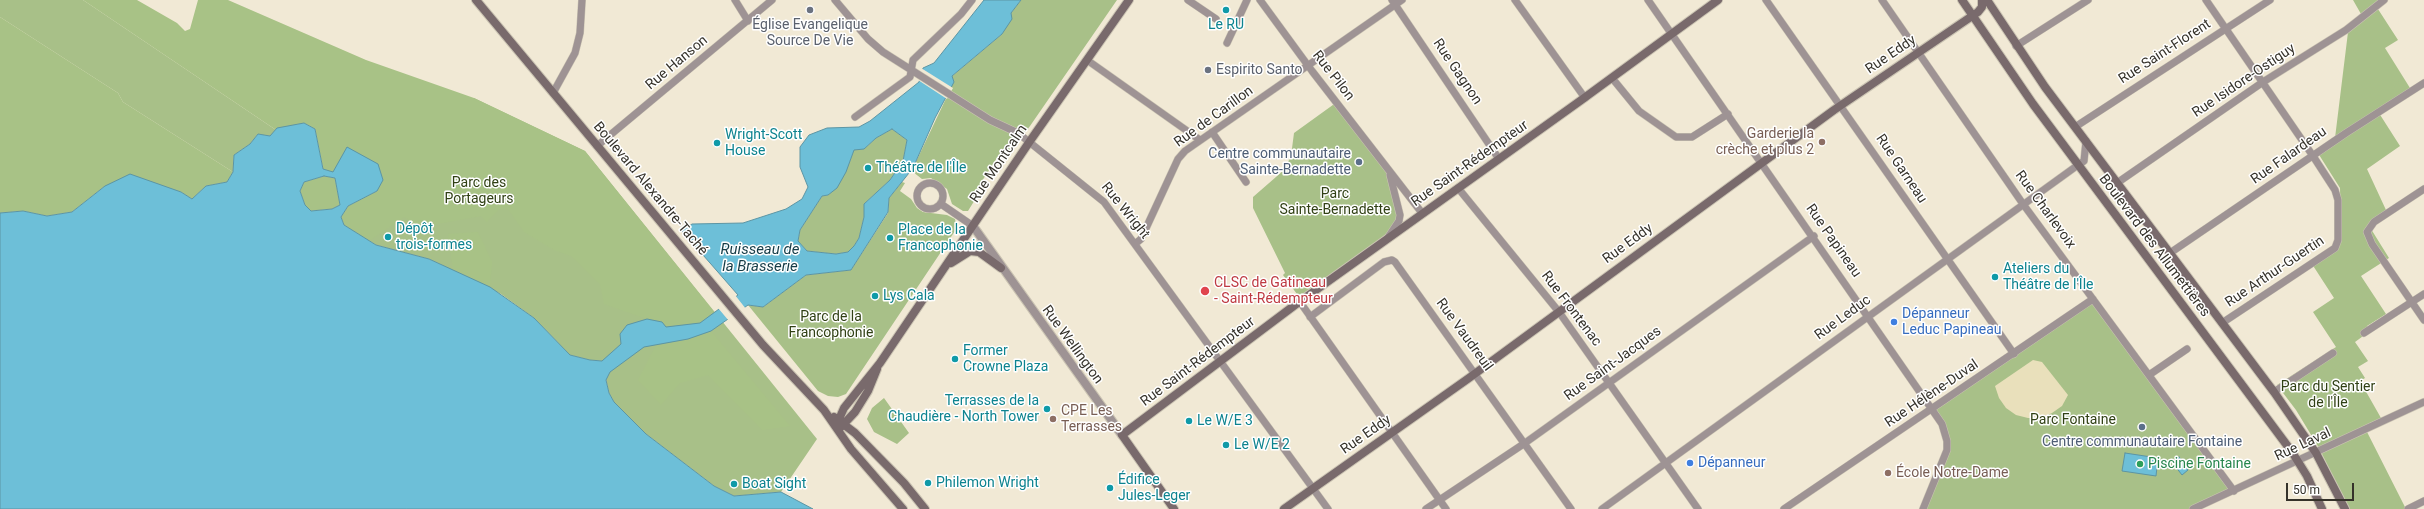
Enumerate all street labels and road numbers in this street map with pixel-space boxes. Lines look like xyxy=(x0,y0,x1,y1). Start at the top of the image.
street label: Rue Saint-Florent xyxy=(2116,16,2214,88)
street label: Rue Hanson xyxy=(643,32,711,94)
street label: Rue Eddy xyxy=(1862,32,1920,78)
street label: Rue Gagnon xyxy=(1429,36,1485,108)
street label: Rue Isidore-Ostiguy xyxy=(2189,40,2299,122)
street label: Rue Pilon xyxy=(1308,48,1358,104)
street label: Rue de Carillon xyxy=(1171,83,1257,151)
street label: Rue Saint-Rédempteur xyxy=(1408,117,1532,211)
street label: Boulevard Alexandre-Taché xyxy=(589,119,711,259)
street label: Rue Montcalm xyxy=(967,122,1031,206)
street label: Rue Falardeau xyxy=(2248,124,2330,188)
street label: Rue Garneau xyxy=(1872,131,1930,207)
street label: Rue Charlevoix xyxy=(2011,168,2079,252)
street label: Boulevard des Allumettières xyxy=(2095,171,2213,321)
street label: Rue Wright xyxy=(1097,179,1153,243)
street label: Rue Papineau xyxy=(1802,201,1864,281)
street label: Rue Eddy xyxy=(1600,220,1656,268)
street label: Rue Arthur-Guertin xyxy=(2222,233,2328,311)
street label: Rue Frontenac xyxy=(1537,268,1605,350)
street label: Rue Leduc xyxy=(1812,292,1874,344)
street label: Rue Vaudreuil xyxy=(1432,295,1496,375)
street label: Rue Wellington xyxy=(1038,303,1106,387)
street label: Rue Saint-Rédempteur xyxy=(1138,314,1258,410)
street label: Rue Saint-Jacques xyxy=(1561,323,1665,405)
street label: Rue Hélène-Duval xyxy=(1882,357,1982,431)
street label: Rue Eddy xyxy=(1338,412,1394,458)
street label: Rue Laval xyxy=(2272,425,2334,465)

